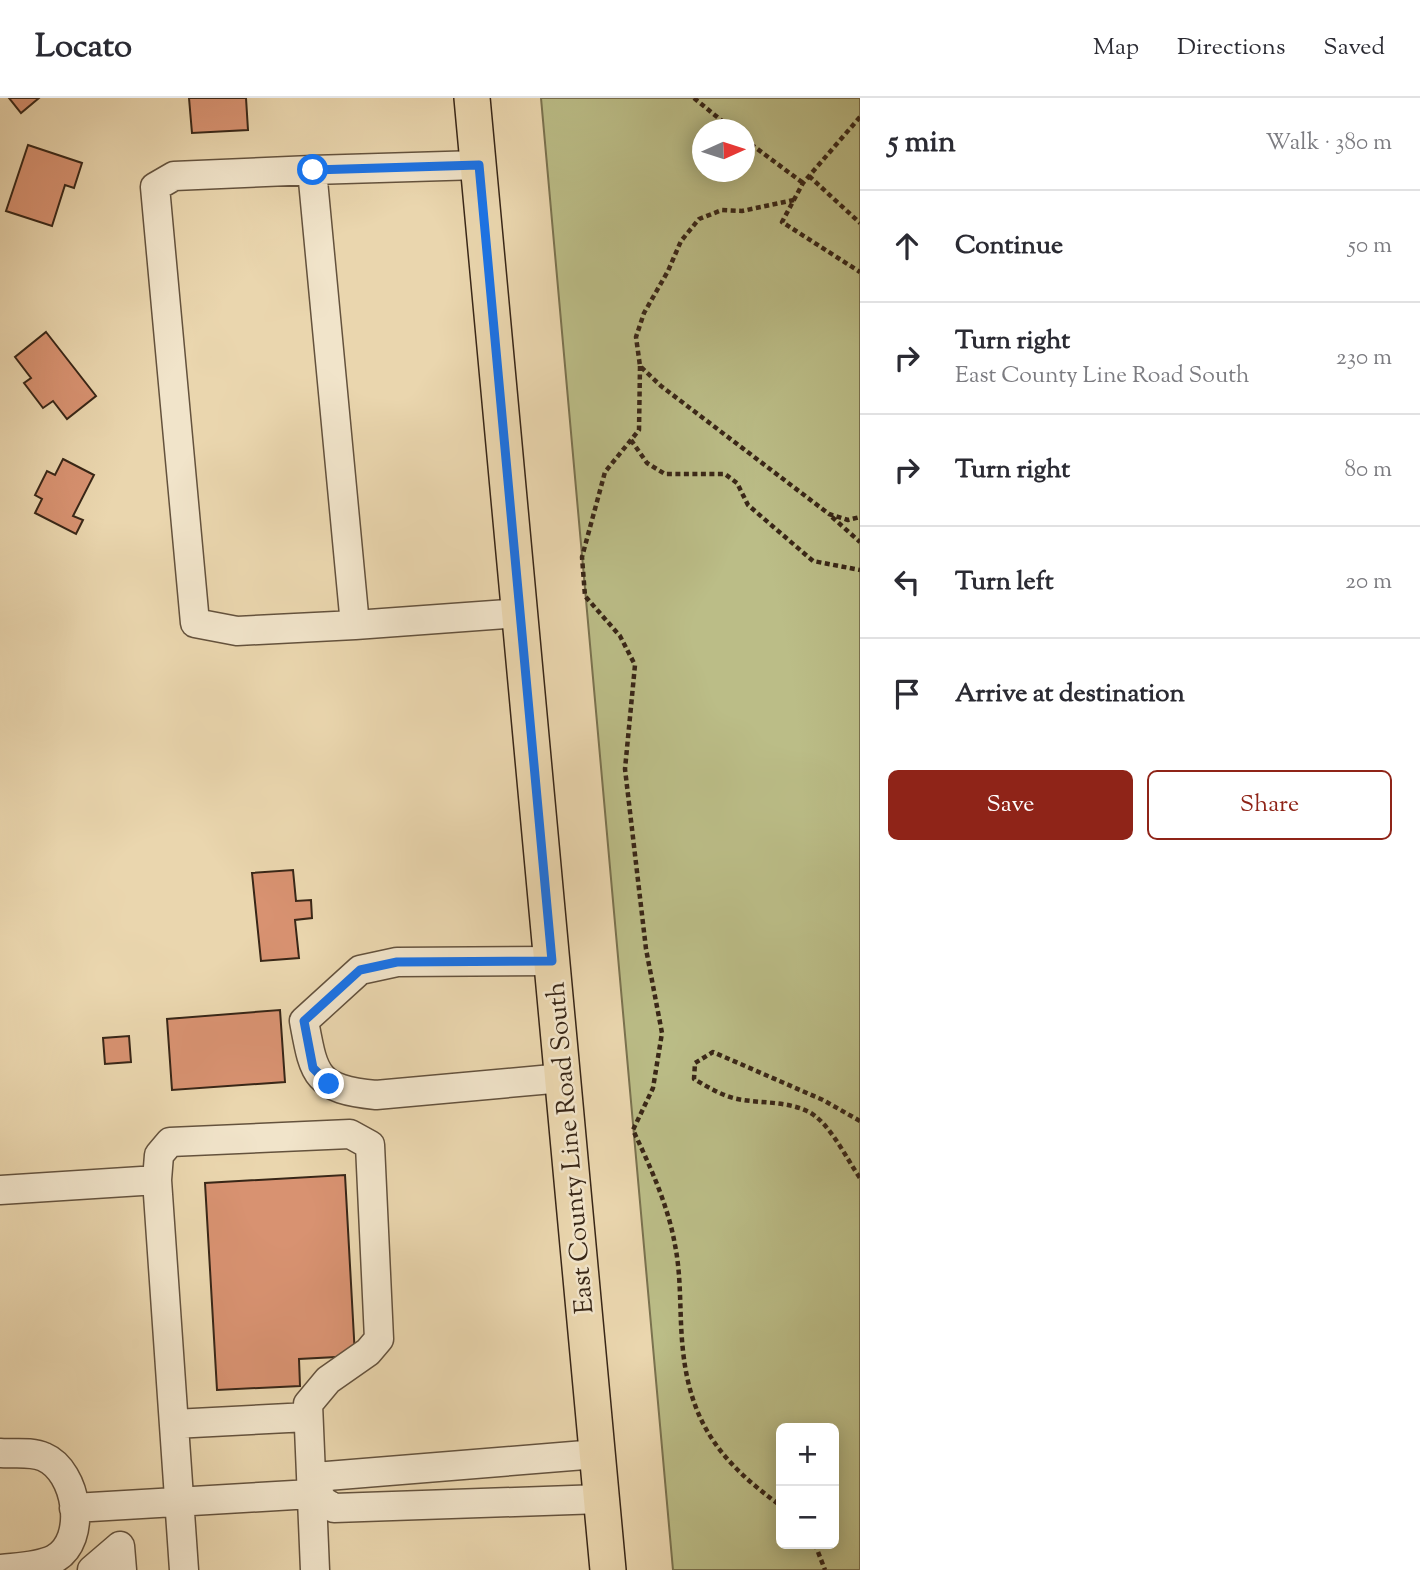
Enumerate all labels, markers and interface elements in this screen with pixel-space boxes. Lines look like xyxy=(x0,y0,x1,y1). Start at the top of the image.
text: Locato xyxy=(35,24,132,72)
text: Map xyxy=(1093,31,1139,65)
text: Directions xyxy=(1177,31,1285,65)
text: Saved xyxy=(1323,31,1385,65)
north arrow xyxy=(692,119,755,182)
text: 5 min xyxy=(888,122,956,165)
text: Walk · 380 m xyxy=(1266,127,1392,160)
route start xyxy=(297,154,328,185)
icon: ahead xyxy=(888,227,926,265)
text: Continue xyxy=(955,228,1063,265)
text: 50 m xyxy=(1348,230,1392,263)
text: Turn right xyxy=(955,323,1070,360)
icon: right xyxy=(888,339,926,377)
text: 230 m xyxy=(1336,342,1392,375)
text: East County Line Road South xyxy=(955,360,1250,393)
icon: right xyxy=(888,451,926,489)
text: Turn right xyxy=(955,452,1070,489)
text: 80 m xyxy=(1344,454,1392,487)
icon: left xyxy=(888,563,926,601)
text: Turn left xyxy=(955,564,1054,601)
text: 20 m xyxy=(1345,566,1392,599)
icon: arrive xyxy=(888,675,926,713)
text: Arrive at destination xyxy=(955,676,1185,713)
button: Save xyxy=(888,770,1133,840)
button: Share xyxy=(1147,770,1392,840)
street label: East County Line Road South xyxy=(539,980,604,1315)
route end xyxy=(313,1068,344,1099)
map controls xyxy=(776,1423,839,1549)
button: + xyxy=(776,1423,839,1486)
button: − xyxy=(776,1486,839,1549)

